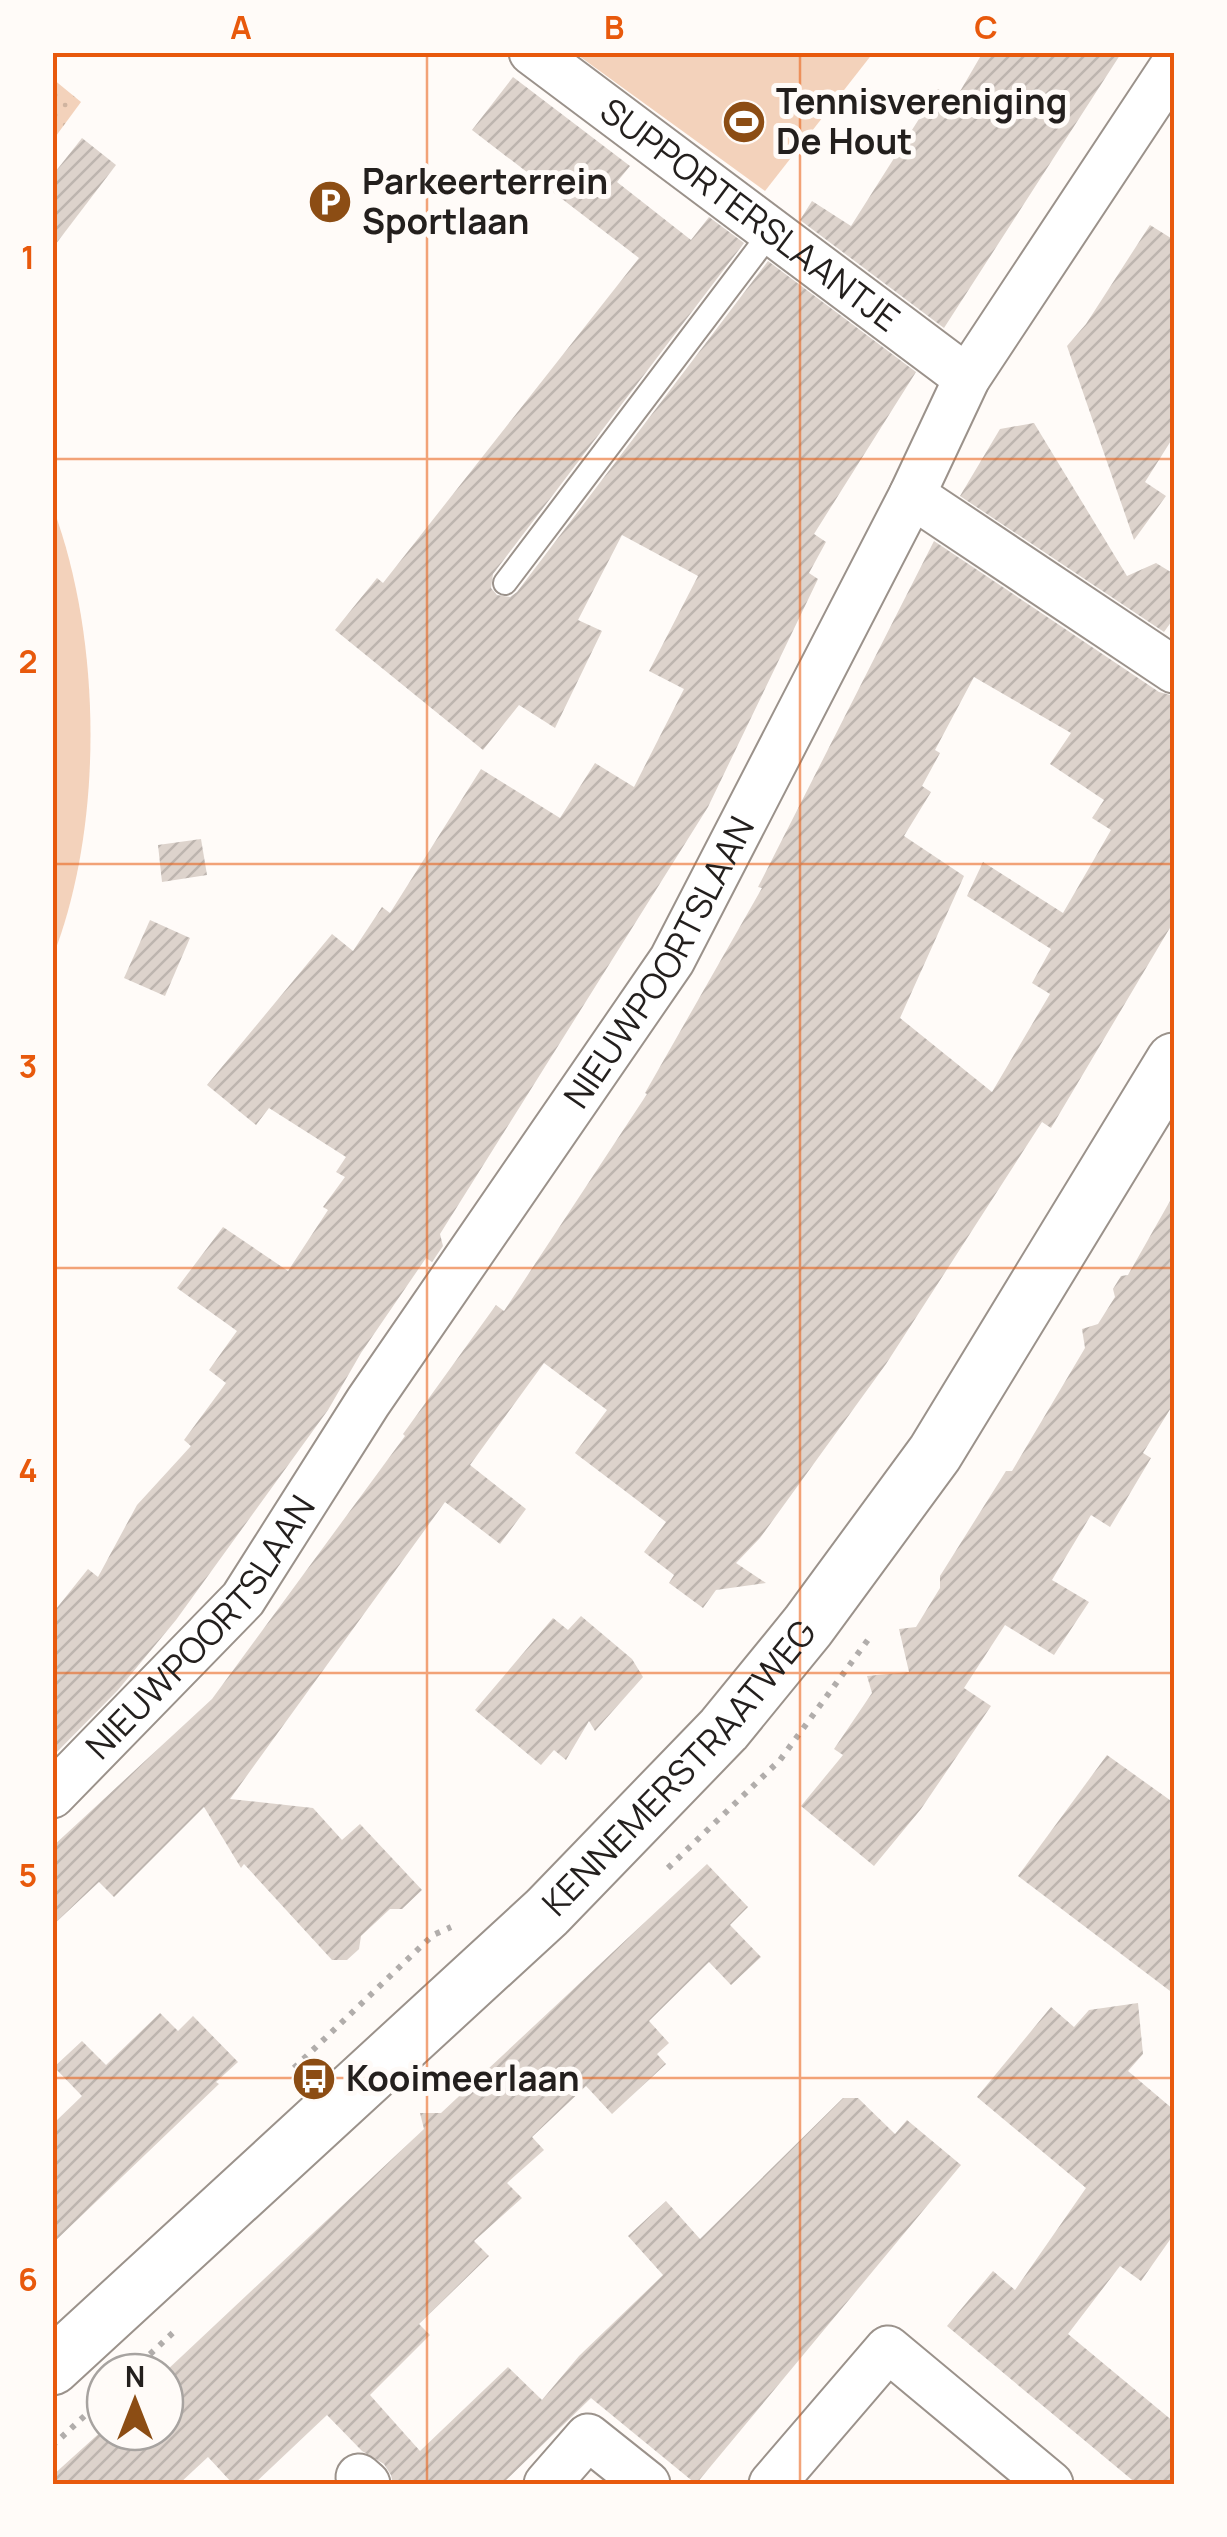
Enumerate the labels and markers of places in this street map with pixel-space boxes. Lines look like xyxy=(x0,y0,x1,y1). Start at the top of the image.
place label: Tennisvereniging De Hout xyxy=(776,77,1067,165)
sports icon: Tennisvereniging De Hout xyxy=(721,99,767,145)
place label: Parkeerterrein Sportlaan xyxy=(362,157,608,245)
parking icon: Parkeerterrein Sportlaan xyxy=(307,179,353,225)
place label: Kooimeerlaan xyxy=(346,2054,580,2102)
bus stop icon: Kooimeerlaan xyxy=(291,2056,337,2102)

